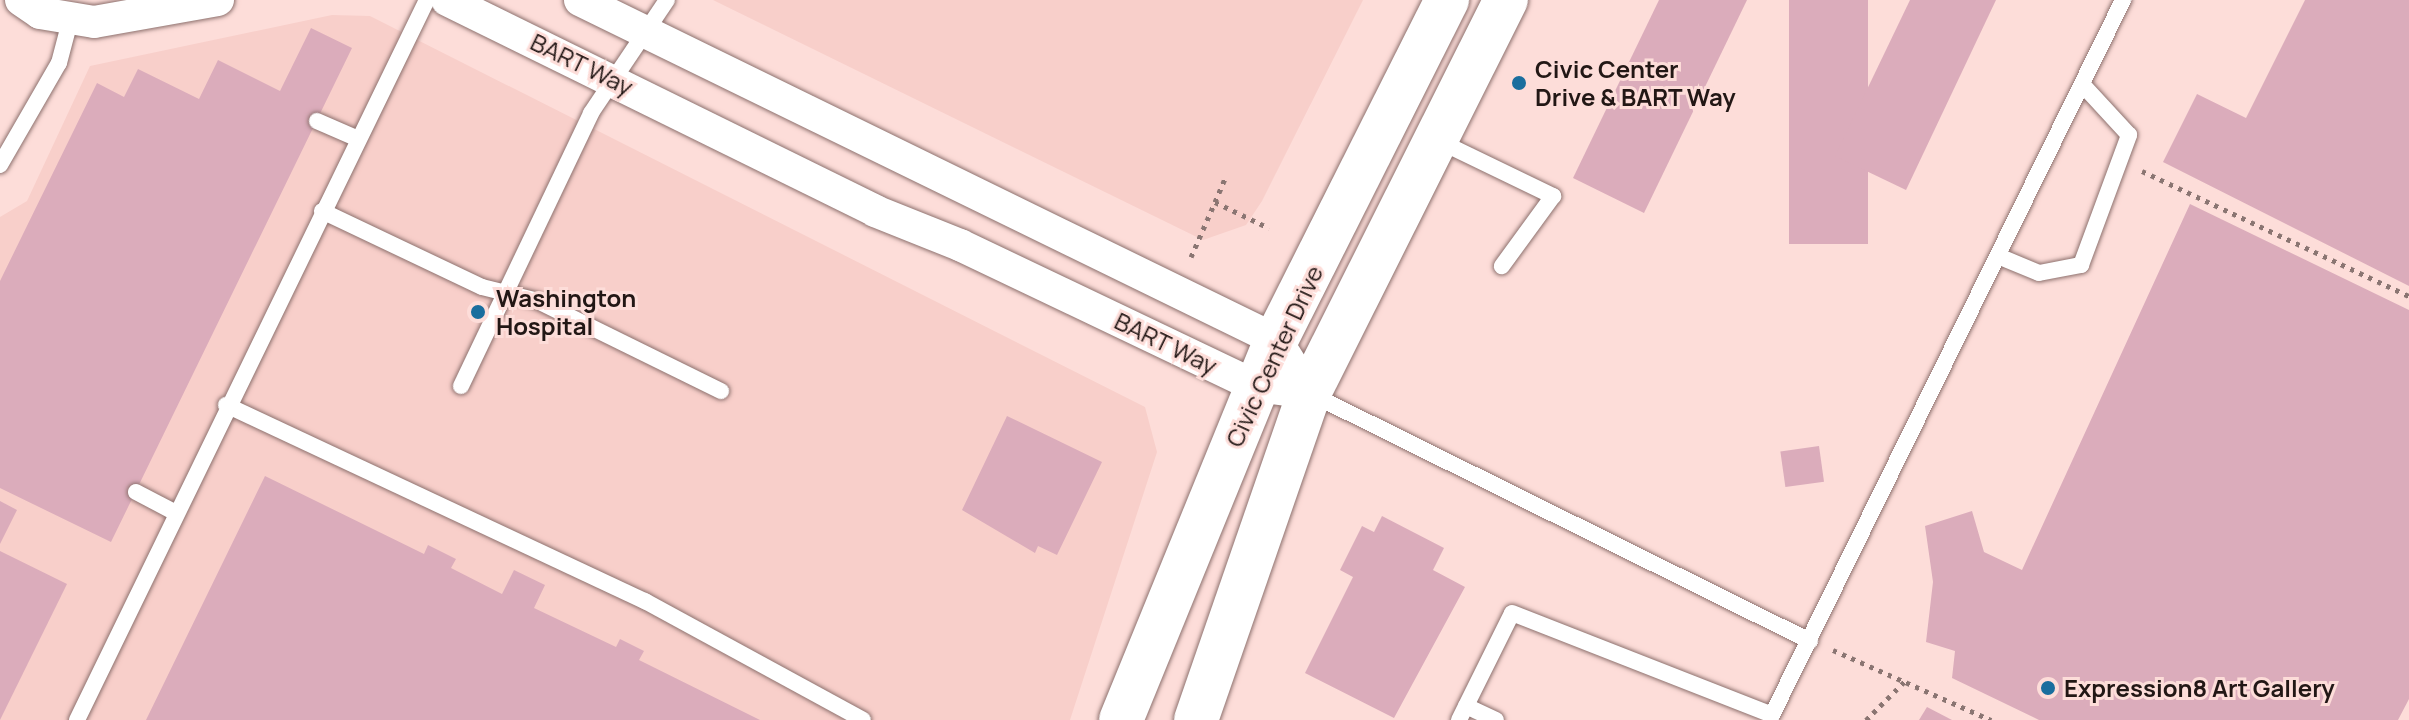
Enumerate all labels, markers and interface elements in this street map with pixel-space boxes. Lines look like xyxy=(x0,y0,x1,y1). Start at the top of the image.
street label: BART Way xyxy=(526,27,638,101)
place label: Civic Center Drive & BART Way xyxy=(1535,55,1736,111)
marker: Civic Center Drive & BART Way xyxy=(1510,74,1528,92)
street label: Civic Center Drive xyxy=(1219,261,1329,451)
place label: Washington Hospital xyxy=(496,284,636,340)
marker: Washington Hospital xyxy=(467,301,489,323)
street label: BART Way xyxy=(1110,306,1222,380)
place label: Expression8 Art Gallery xyxy=(2064,674,2335,702)
marker: Expression8 Art Gallery xyxy=(2039,679,2057,697)

